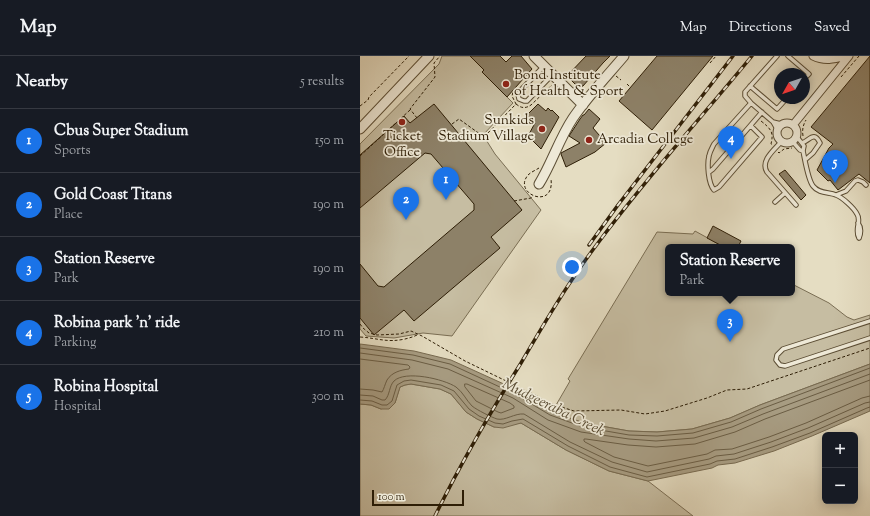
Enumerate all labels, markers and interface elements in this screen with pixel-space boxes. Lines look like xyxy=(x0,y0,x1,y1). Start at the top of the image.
text: Map xyxy=(20,14,57,41)
text: Map xyxy=(680,18,707,38)
text: Directions xyxy=(729,18,792,38)
text: Saved xyxy=(814,18,850,38)
place label: Bond Institute of Health & Sport xyxy=(514,66,624,102)
north arrow xyxy=(774,68,810,104)
text: Nearby xyxy=(16,70,68,94)
text: 5 results xyxy=(300,73,344,91)
marker: Bond Institute of Health & Sport xyxy=(501,79,511,89)
place label: Sunkids Stadium Village xyxy=(438,111,534,147)
marker: Ticket Office xyxy=(397,117,407,127)
text: Cbus Super Stadium xyxy=(54,121,189,142)
marker: Sunkids Stadium Village xyxy=(537,124,547,134)
pin: 4 xyxy=(718,126,744,159)
place label: Ticket Office xyxy=(383,127,421,163)
place label: Arcadia College xyxy=(597,130,693,150)
text: 1 xyxy=(27,132,31,150)
text: 150 m xyxy=(315,132,344,150)
marker: Arcadia College xyxy=(584,135,594,145)
text: Sports xyxy=(54,142,91,160)
pin: 5 xyxy=(822,150,848,183)
pin: 1 xyxy=(433,167,459,200)
text: Gold Coast Titans xyxy=(54,185,172,206)
pin: 2 xyxy=(393,187,419,220)
text: 2 xyxy=(26,196,32,214)
text: 190 m xyxy=(313,196,344,214)
text: Place xyxy=(54,206,83,224)
popup xyxy=(665,244,795,296)
text: Station Reserve xyxy=(54,249,155,270)
text: Station Reserve xyxy=(680,251,780,272)
your location xyxy=(562,257,582,277)
text: 3 xyxy=(26,260,32,278)
text: 190 m xyxy=(313,260,344,278)
text: Park xyxy=(54,270,79,288)
text: Park xyxy=(680,272,705,290)
pin: 3 xyxy=(717,309,743,342)
text: Robina park 'n' ride xyxy=(54,313,180,334)
text: 4 xyxy=(26,324,32,342)
text: 210 m xyxy=(313,324,344,342)
text: Parking xyxy=(54,334,96,352)
water label: Mudgeeraba Creek xyxy=(498,374,608,442)
text: Robina Hospital xyxy=(54,377,159,398)
text: 5 xyxy=(27,388,31,406)
text: 300 m xyxy=(312,388,344,406)
text: Hospital xyxy=(54,398,101,416)
map controls xyxy=(822,432,858,504)
button: + xyxy=(822,432,858,468)
button: − xyxy=(822,468,858,504)
scale bar xyxy=(372,488,464,507)
text: 100 m xyxy=(378,489,405,505)

